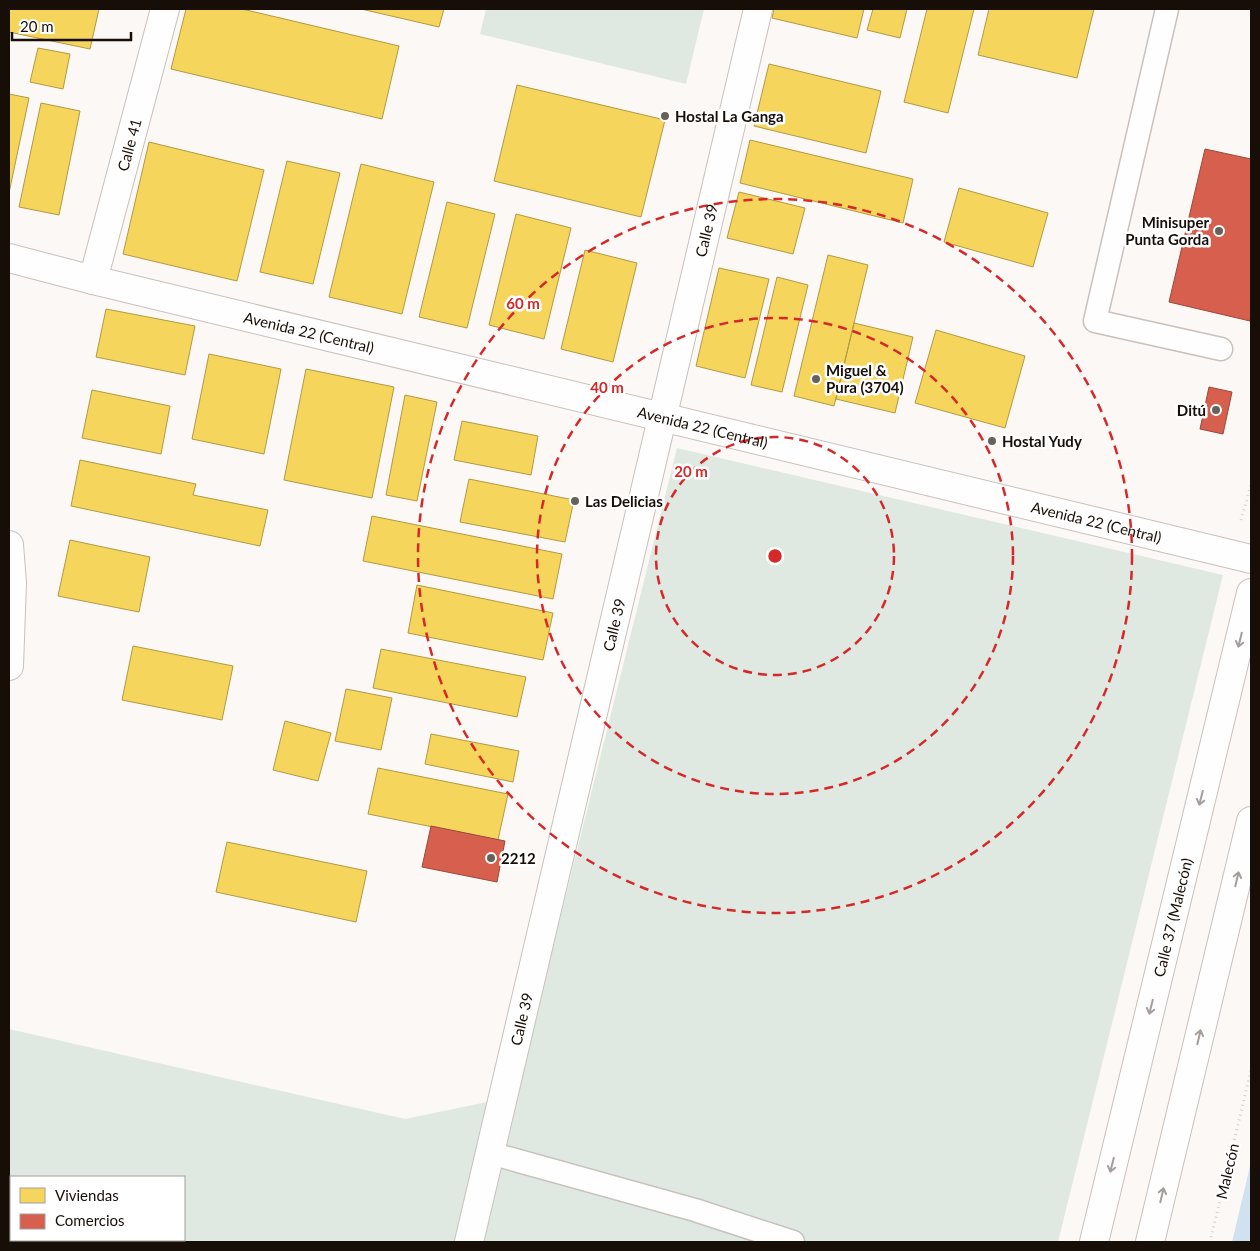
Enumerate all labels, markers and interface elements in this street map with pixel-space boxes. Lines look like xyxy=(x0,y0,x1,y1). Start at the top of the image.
scale bar xyxy=(12,10,131,42)
text: 20 m xyxy=(20,17,54,35)
place label: Hostal La Ganga xyxy=(675,107,784,125)
marker: Hostal La Ganga xyxy=(659,110,671,122)
street label: Calle 41 xyxy=(113,116,145,173)
street label: Calle 39 xyxy=(691,202,721,259)
place label: Minisuper Punta Gorda xyxy=(1125,213,1209,248)
marker: Minisuper Punta Gorda xyxy=(1213,225,1225,237)
text: 60 m xyxy=(506,294,540,312)
street label: Avenida 22 (Central) xyxy=(242,308,376,356)
place label: Miguel & Pura (3704) xyxy=(826,361,904,396)
marker: Miguel & Pura (3704) xyxy=(810,373,822,385)
text: 40 m xyxy=(590,378,624,396)
place label: Ditú xyxy=(1177,401,1206,419)
street label: Avenida 22 (Central) xyxy=(636,403,770,451)
marker: Ditú xyxy=(1210,404,1222,416)
place label: Hostal Yudy xyxy=(1002,432,1082,450)
marker: Hostal Yudy xyxy=(986,435,998,447)
text: 20 m xyxy=(674,462,708,480)
place label: Las Delicias xyxy=(585,492,663,510)
marker: Las Delicias xyxy=(569,495,581,507)
street label: Avenida 22 (Central) xyxy=(1029,497,1163,546)
centre of rings xyxy=(766,547,784,565)
street label: Calle 39 xyxy=(599,597,629,653)
one-way arrow xyxy=(1235,632,1244,648)
one-way arrow xyxy=(1196,790,1205,806)
place label: 2212 xyxy=(501,849,536,867)
marker: 2212 xyxy=(485,852,497,864)
street label: Calle 37 (Malecón) xyxy=(1149,856,1196,979)
one-way arrow xyxy=(1233,871,1242,887)
street label: Calle 39 xyxy=(506,991,536,1047)
one-way arrow xyxy=(1146,999,1155,1015)
one-way arrow xyxy=(1195,1029,1204,1045)
street label: Malecón xyxy=(1212,1141,1242,1201)
one-way arrow xyxy=(1107,1157,1116,1173)
legend xyxy=(10,1176,185,1241)
text: Viviendas xyxy=(55,1186,119,1204)
one-way arrow xyxy=(1158,1187,1167,1203)
text: Comercios xyxy=(55,1211,125,1229)

